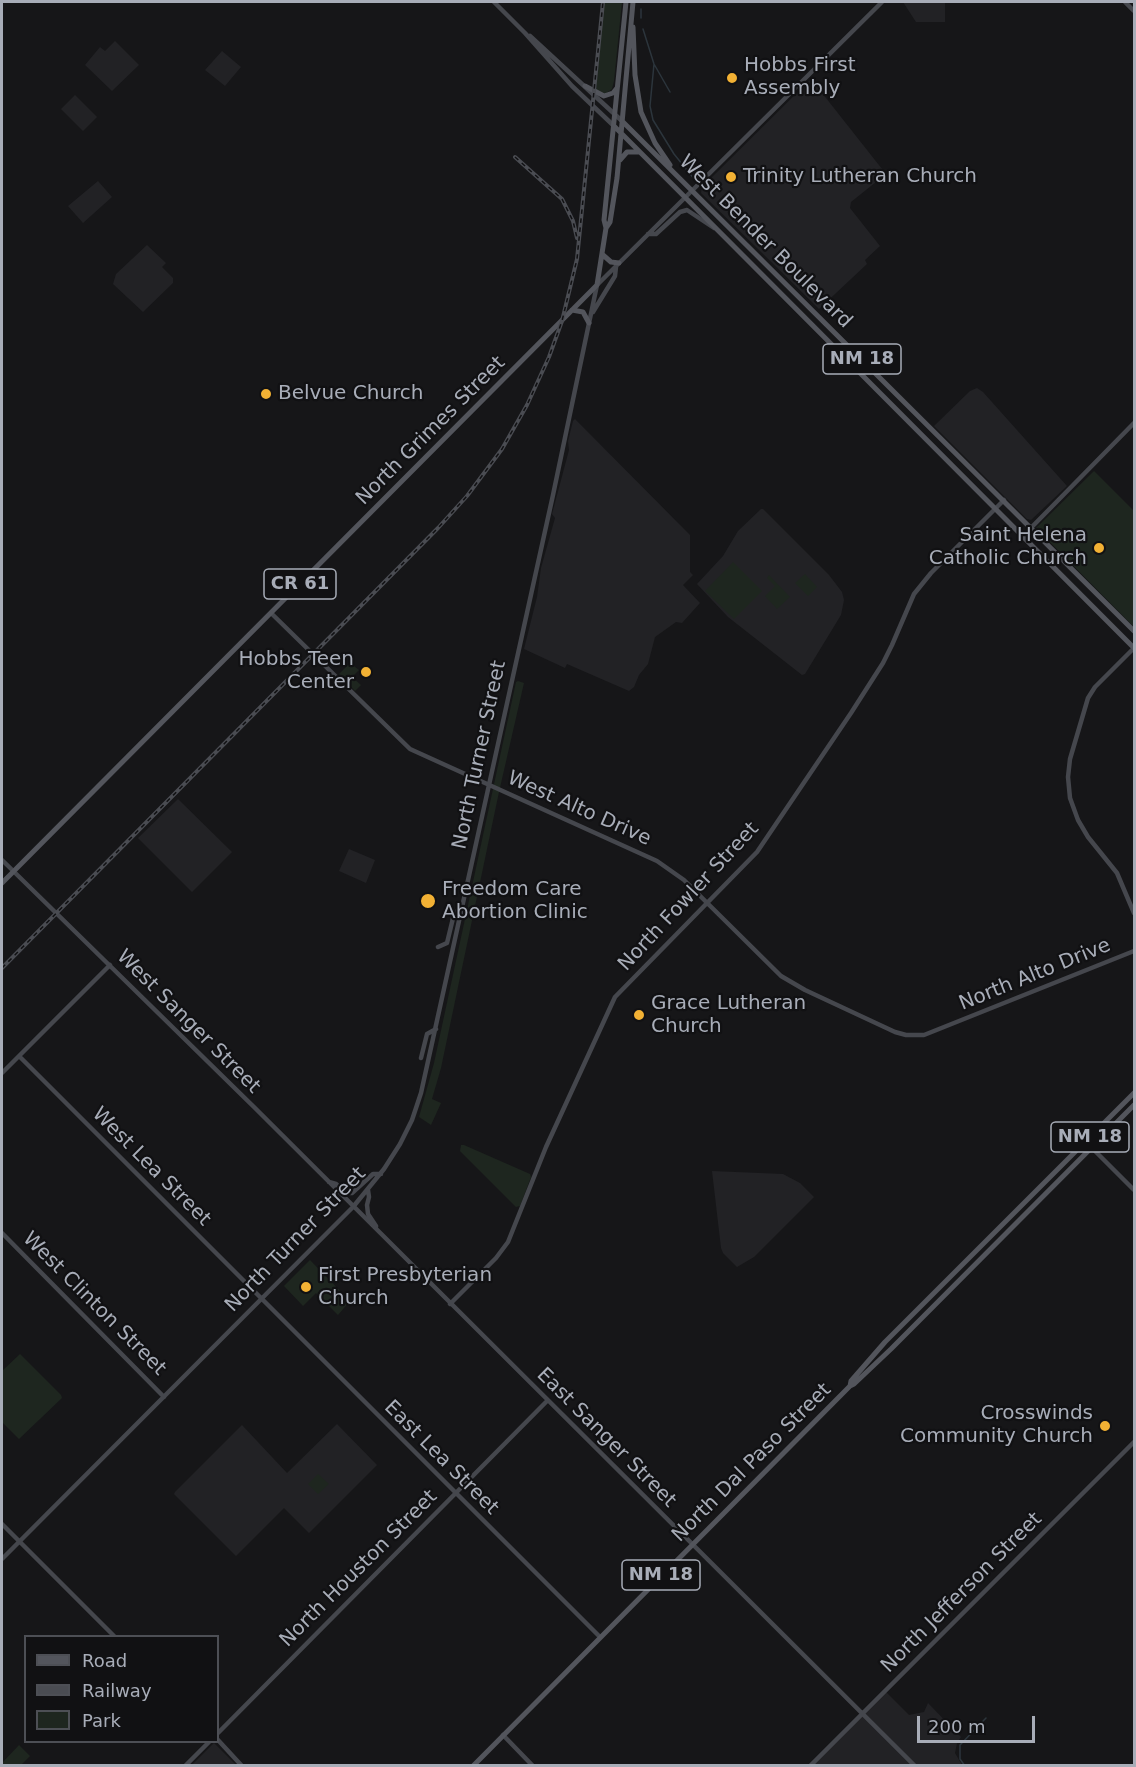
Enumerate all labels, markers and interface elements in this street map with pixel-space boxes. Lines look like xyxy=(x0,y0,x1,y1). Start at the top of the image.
place label: Hobbs First Assembly xyxy=(744,54,856,101)
marker: Hobbs First Assembly xyxy=(725,71,739,85)
street label: West Bender Boulevard xyxy=(673,150,857,334)
place label: Trinity Lutheran Church xyxy=(743,165,977,189)
marker: Trinity Lutheran Church xyxy=(724,170,738,184)
road number: NM 18 xyxy=(823,344,901,374)
street label: North Grimes Street xyxy=(351,351,511,511)
place label: Belvue Church xyxy=(278,382,424,406)
marker: Belvue Church xyxy=(259,387,273,401)
place label: Saint Helena Catholic Church xyxy=(929,524,1087,571)
marker: Saint Helena Catholic Church xyxy=(1092,541,1106,555)
road number: CR 61 xyxy=(264,569,336,599)
place label: Hobbs Teen Center xyxy=(238,648,354,695)
street label: North Turner Street xyxy=(448,658,512,852)
marker: Hobbs Teen Center xyxy=(359,665,373,679)
street label: West Alto Drive xyxy=(504,767,654,851)
street label: North Fowler Street xyxy=(614,818,764,976)
place label: Freedom Care Abortion Clinic xyxy=(442,878,588,925)
marker: Freedom Care Abortion Clinic xyxy=(419,892,437,910)
street label: North Alto Drive xyxy=(956,934,1114,1016)
street label: West Sanger Street xyxy=(111,945,265,1099)
place label: Grace Lutheran Church xyxy=(651,992,806,1039)
marker: Grace Lutheran Church xyxy=(632,1008,646,1022)
street label: West Lea Street xyxy=(87,1103,215,1231)
road number: NM 18 xyxy=(1051,1122,1129,1152)
street label: North Turner Street xyxy=(221,1162,371,1318)
street label: West Clinton Street xyxy=(17,1227,171,1381)
place label: First Presbyterian Church xyxy=(318,1264,492,1311)
marker: First Presbyterian Church xyxy=(299,1280,313,1294)
street label: East Sanger Street xyxy=(531,1363,681,1513)
street label: North Dal Paso Street xyxy=(667,1378,837,1548)
street label: East Lea Street xyxy=(379,1396,503,1520)
place label: Crosswinds Community Church xyxy=(900,1402,1093,1449)
marker: Crosswinds Community Church xyxy=(1098,1419,1112,1433)
street label: North Houston Street xyxy=(275,1485,443,1653)
street label: North Jefferson Street xyxy=(877,1508,1047,1678)
road number: NM 18 xyxy=(622,1560,700,1590)
legend xyxy=(24,1635,219,1743)
text: Road xyxy=(82,1650,127,1671)
text: Railway xyxy=(82,1680,152,1701)
scale bar xyxy=(920,1704,1038,1742)
text: Park xyxy=(82,1710,121,1731)
text: 200 m xyxy=(928,1716,986,1737)

